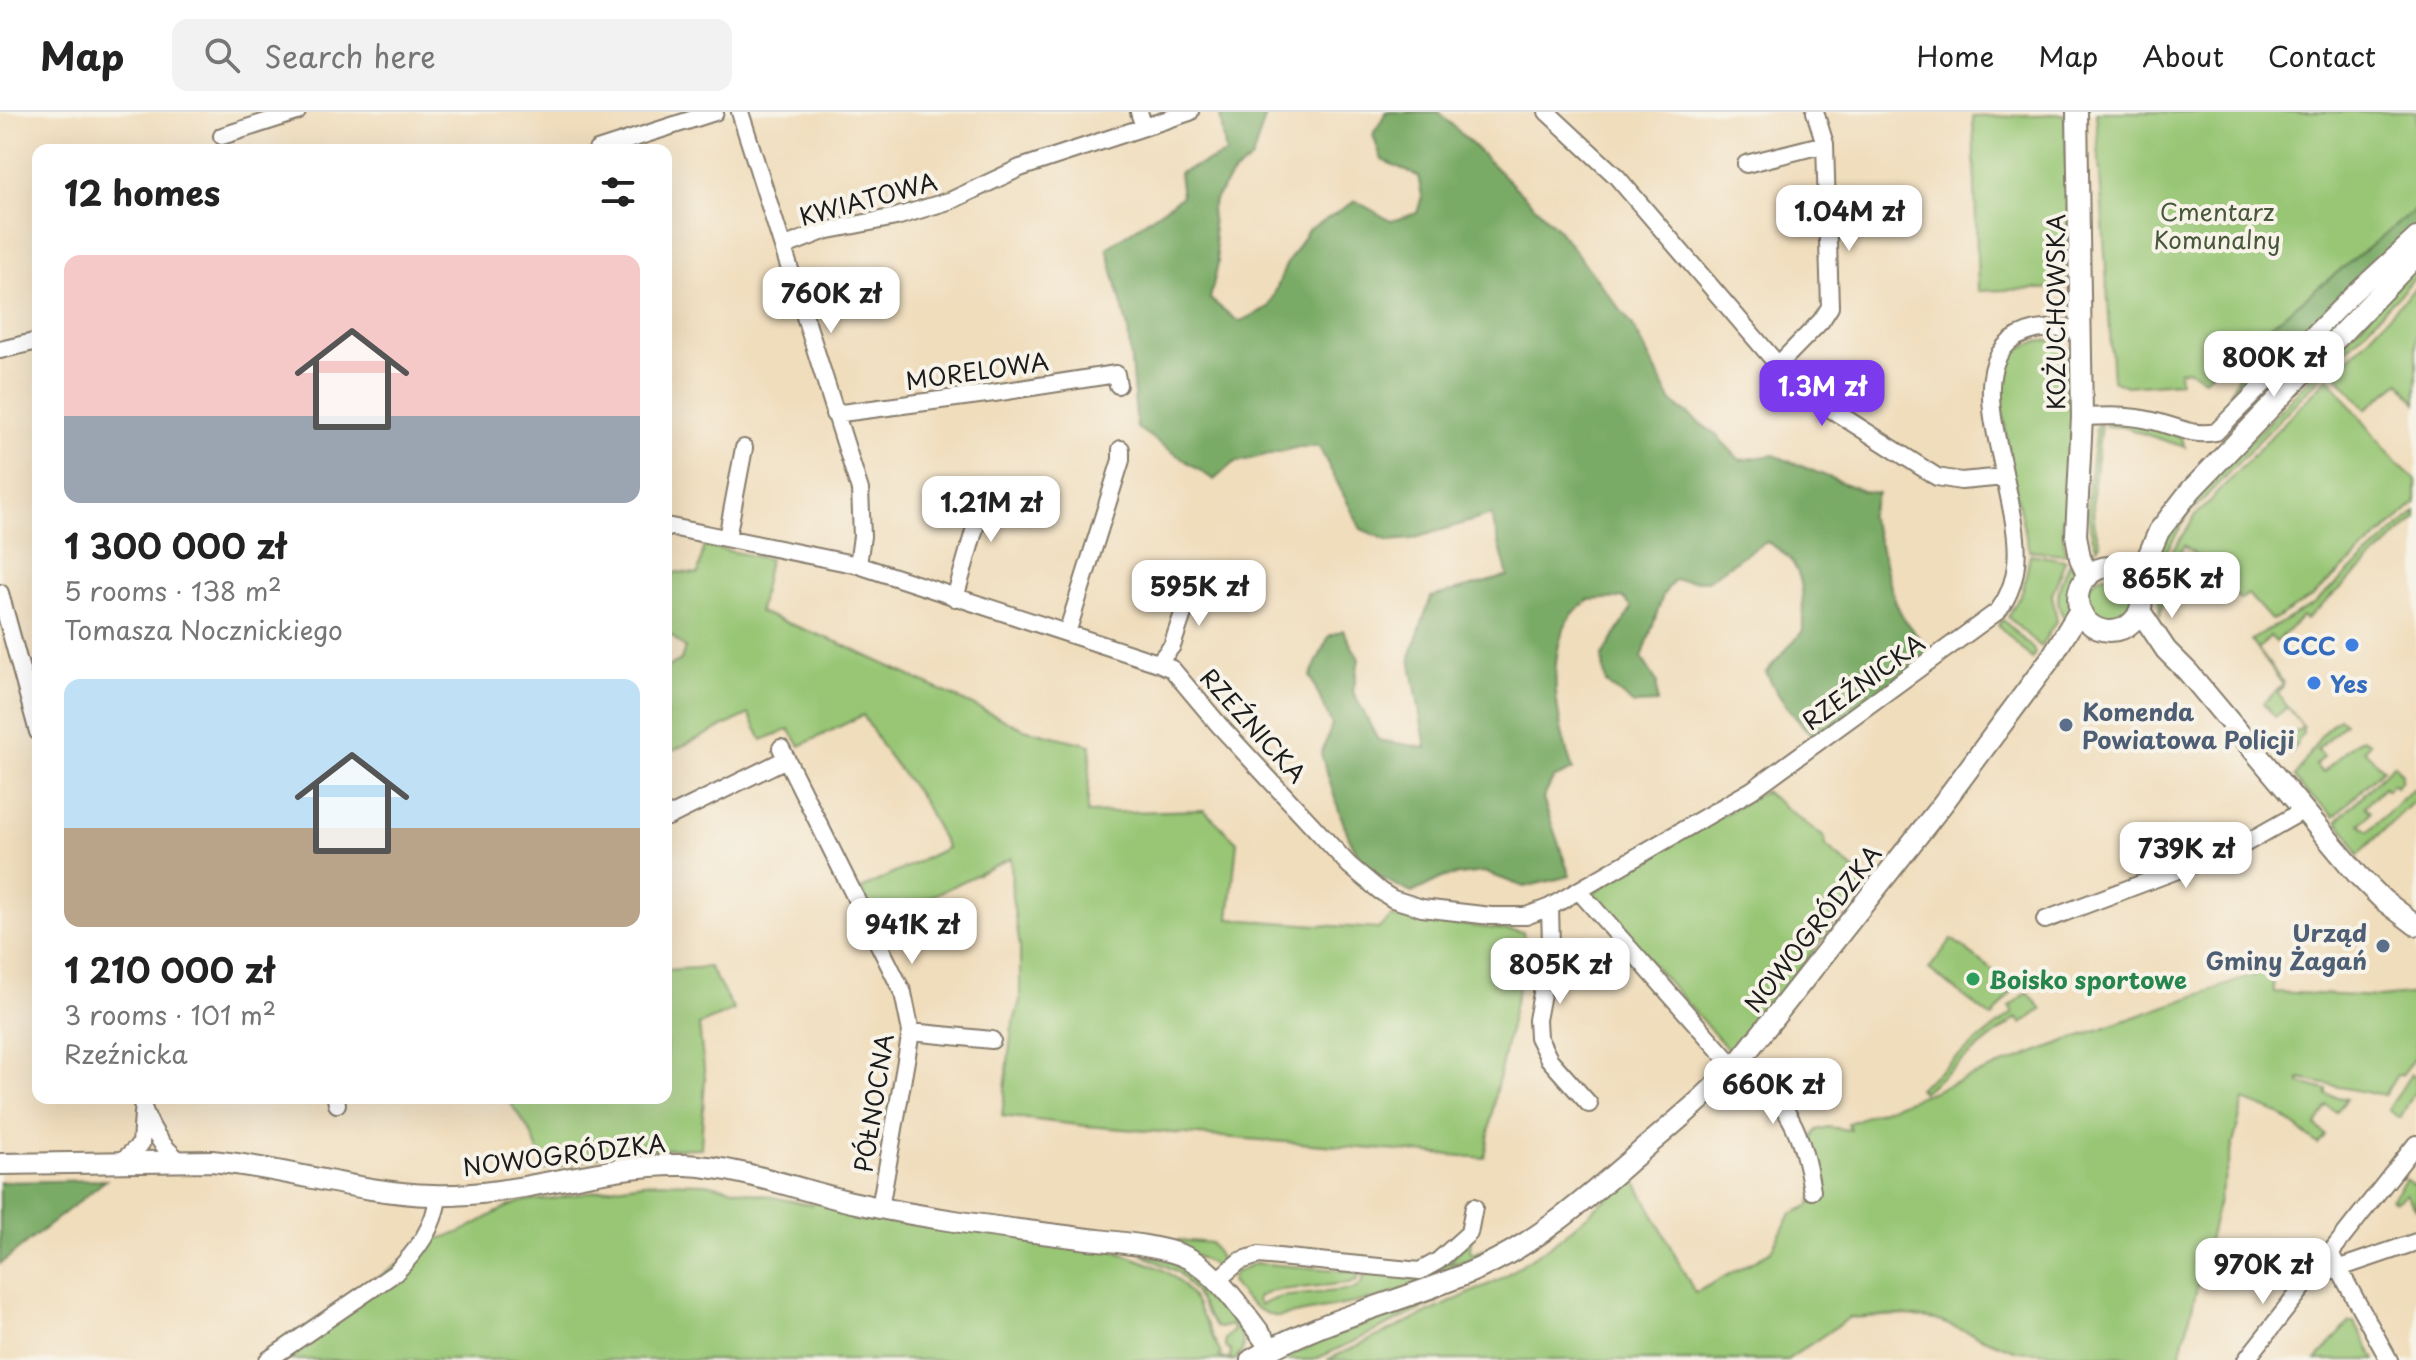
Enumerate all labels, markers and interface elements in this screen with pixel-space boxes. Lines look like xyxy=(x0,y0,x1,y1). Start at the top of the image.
search box xyxy=(172,19,732,91)
text: Map xyxy=(40,27,124,84)
icon: search xyxy=(200,33,244,77)
text: Search here xyxy=(264,33,436,78)
text: Home xyxy=(1916,34,1994,77)
text: Map xyxy=(2038,34,2098,77)
text: About xyxy=(2142,34,2224,77)
text: Contact xyxy=(2268,34,2376,77)
street label: KWIATOWA xyxy=(795,162,941,234)
text: 12 homes xyxy=(64,166,220,218)
icon: filters xyxy=(596,170,640,214)
pin: 1.04M zł xyxy=(1766,185,1932,253)
text: 1.04M zł xyxy=(1794,191,1904,230)
park label: Cmentarz Komunalny xyxy=(2153,193,2281,257)
street label: KOŻUCHOWSKA xyxy=(2037,214,2073,410)
pin: 760K zł xyxy=(757,267,905,335)
text: 760K zł xyxy=(781,273,881,312)
icon: home xyxy=(280,307,424,451)
pin: 800K zł xyxy=(2200,331,2348,399)
text: 800K zł xyxy=(2222,337,2326,376)
street label: MORELOWA xyxy=(903,342,1051,398)
pin: 1.3M zł xyxy=(1748,360,1896,428)
text: 1.3M zł xyxy=(1777,366,1867,405)
pin: 1.21M zł xyxy=(908,476,1074,544)
text: 1.21M zł xyxy=(940,482,1042,521)
text: 1 300 000 zł xyxy=(64,519,286,571)
pin: 865K zł xyxy=(2098,552,2246,620)
text: 865K zł xyxy=(2122,558,2222,597)
pin: 595K zł xyxy=(1125,560,1273,628)
text: 595K zł xyxy=(1150,566,1248,605)
text: 5 rooms · 138 m² xyxy=(64,571,282,610)
text: Tomasza Nocznickiego xyxy=(64,610,343,649)
street label: RZEŹNICKA xyxy=(1794,624,1932,738)
place label: CCC xyxy=(2283,627,2336,663)
marker: CCC xyxy=(2343,636,2361,654)
street label: RZEŹNICKA xyxy=(1193,660,1315,790)
place label: Yes xyxy=(2330,665,2368,701)
marker: Yes xyxy=(2305,674,2323,692)
place label: Komenda Powiatowa Policji xyxy=(2082,693,2295,757)
marker: Komenda Powiatowa Policji xyxy=(2057,716,2075,734)
icon: home xyxy=(280,731,424,875)
pin: 739K zł xyxy=(2112,822,2260,890)
text: 739K zł xyxy=(2138,828,2234,867)
street label: NOWOGRÓDZKA xyxy=(1735,837,1889,1019)
pin: 941K zł xyxy=(838,898,986,966)
text: 941K zł xyxy=(865,904,959,943)
place label: Urząd Gminy Żagań xyxy=(2205,914,2367,978)
marker: Urząd Gminy Żagań xyxy=(2374,937,2392,955)
pin: 805K zł xyxy=(1486,938,1634,1006)
text: 1 210 000 zł xyxy=(64,943,274,995)
text: 805K zł xyxy=(1509,944,1611,983)
place label: Boisko sportowe xyxy=(1989,961,2187,997)
marker: Boisko sportowe xyxy=(1964,970,1982,988)
text: 3 rooms · 101 m² xyxy=(64,995,276,1034)
street label: PÓŁNOCNA xyxy=(844,1031,902,1175)
text: Rzeźnicka xyxy=(64,1034,188,1073)
pin: 660K zł xyxy=(1699,1058,1847,1126)
text: 660K zł xyxy=(1722,1064,1824,1103)
street label: NOWOGRÓDZKA xyxy=(461,1124,667,1184)
pin: 970K zł xyxy=(2189,1238,2337,1306)
text: 970K zł xyxy=(2213,1244,2313,1283)

